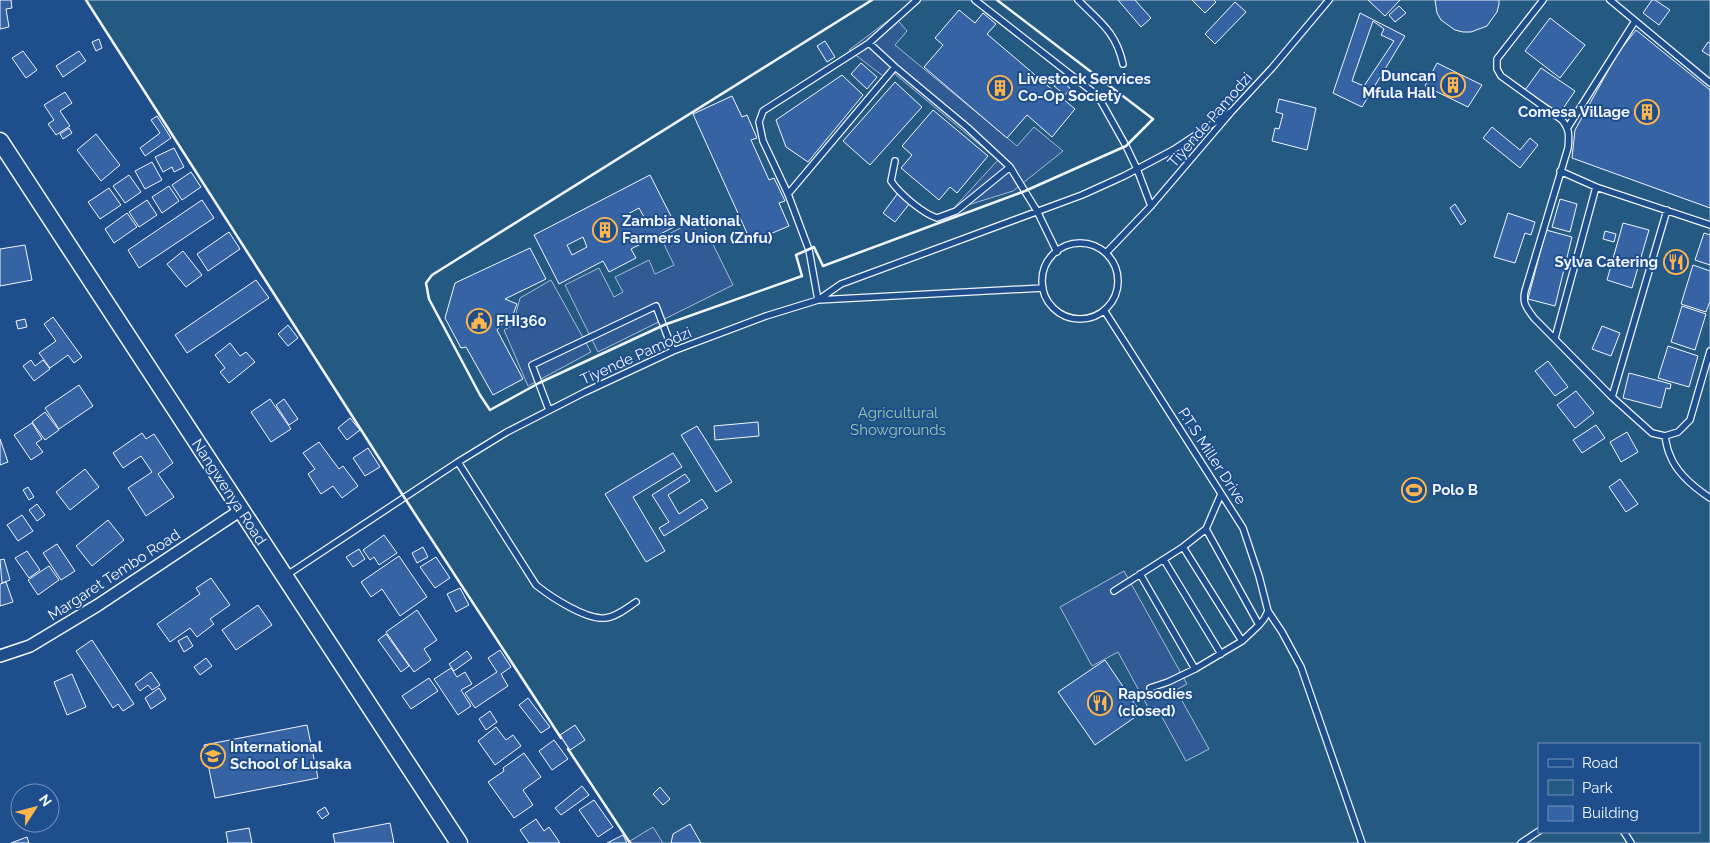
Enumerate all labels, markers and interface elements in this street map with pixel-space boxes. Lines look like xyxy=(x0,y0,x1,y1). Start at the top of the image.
place label: Duncan Mfula Hall xyxy=(1362,67,1436,102)
street label: Tiyende Pamodzi xyxy=(1164,69,1256,171)
place label: Livestock Services Co-Op Society xyxy=(1018,70,1151,105)
building icon: Duncan Mfula Hall xyxy=(1440,72,1466,98)
building icon: Livestock Services Co-Op Society xyxy=(987,75,1013,101)
building icon: Comesa Village xyxy=(1634,99,1660,125)
place label: Comesa Village xyxy=(1518,103,1630,121)
place label: Zambia National Farmers Union (Znfu) xyxy=(622,212,773,247)
building icon: Zambia National Farmers Union (Znfu) xyxy=(592,217,618,243)
restaurant icon: Sylva Catering xyxy=(1663,249,1689,275)
place label: Sylva Catering xyxy=(1555,253,1658,271)
public building icon: FHI360 xyxy=(466,308,492,334)
place label: FHI360 xyxy=(496,312,547,330)
street label: Tiyende Pamodzi xyxy=(578,323,694,389)
park label: Agricultural Showgrounds xyxy=(850,404,946,439)
street label: P.T.S Miller Drive xyxy=(1174,404,1250,508)
street label: Nangwenya Road xyxy=(188,436,270,548)
sports icon: Polo B xyxy=(1401,477,1427,503)
place label: Polo B xyxy=(1432,481,1478,499)
street label: Margaret Tembo Road xyxy=(45,526,183,624)
place label: Rapsodies (closed) xyxy=(1118,685,1192,720)
restaurant icon: Rapsodies (closed) xyxy=(1087,690,1113,716)
place label: International School of Lusaka xyxy=(230,738,352,773)
school or university icon: International School of Lusaka xyxy=(200,743,226,769)
legend xyxy=(1538,743,1700,833)
text: Road xyxy=(1582,754,1618,772)
text: Park xyxy=(1582,779,1613,797)
north arrow xyxy=(10,783,60,833)
text: N xyxy=(36,791,55,809)
text: Building xyxy=(1582,804,1639,822)

